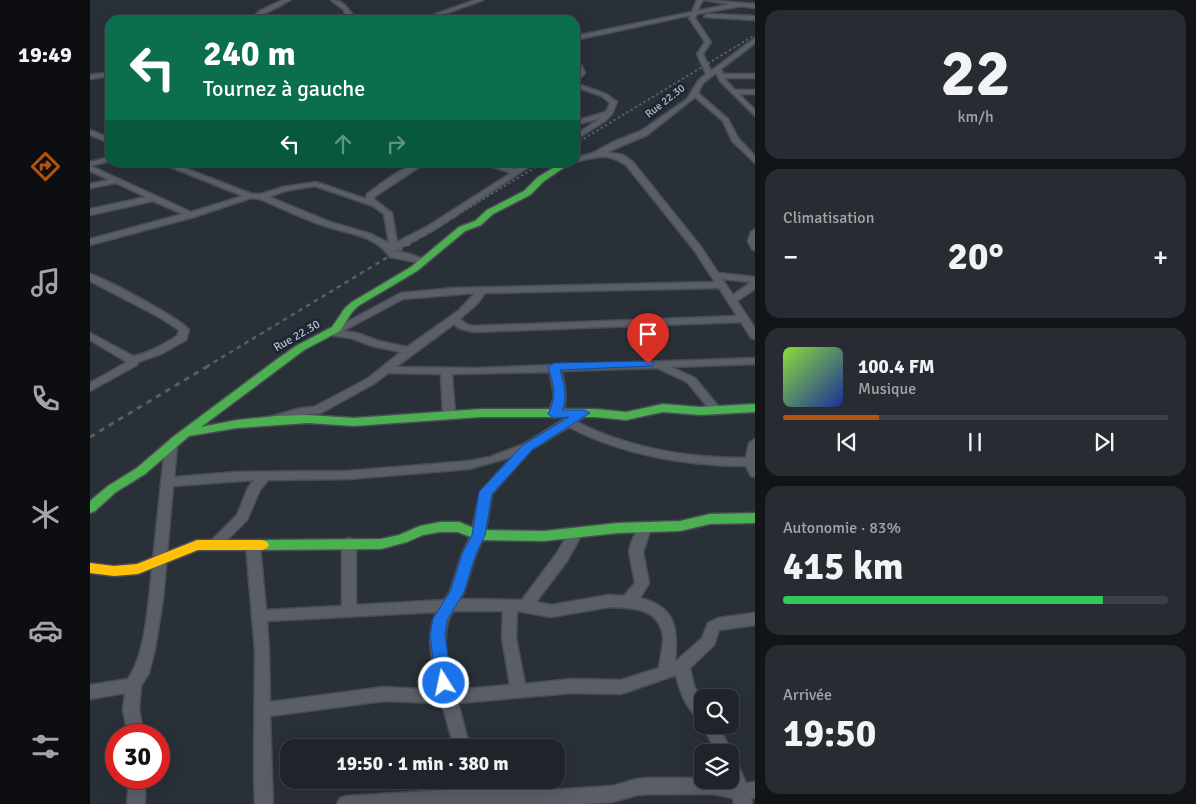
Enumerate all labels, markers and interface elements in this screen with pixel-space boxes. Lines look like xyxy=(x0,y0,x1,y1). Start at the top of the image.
text: 240 m xyxy=(203,32,296,75)
text: 22 xyxy=(940,34,1011,114)
icon: left xyxy=(120,35,185,100)
text: 19:49 xyxy=(18,41,72,68)
text: Tournez à gauche xyxy=(203,75,365,102)
street label: Rue 22.30 xyxy=(643,81,688,121)
text: km/h xyxy=(957,107,994,127)
icon: left xyxy=(276,130,304,158)
icon: ahead xyxy=(329,130,357,158)
icon: right xyxy=(382,130,410,158)
icon: directions xyxy=(28,149,63,184)
text: Climatisation xyxy=(783,208,874,228)
text: 20° xyxy=(947,233,1004,280)
text: − xyxy=(783,240,798,274)
text: + xyxy=(1153,240,1168,274)
icon: music xyxy=(28,265,63,300)
pin xyxy=(627,313,669,364)
street label: Rue 22.30 xyxy=(271,317,323,355)
icon: arrive xyxy=(634,320,662,348)
text: 100.4 FM xyxy=(858,355,935,379)
text: Musique xyxy=(858,379,916,399)
icon: phone xyxy=(28,381,63,416)
icon: previous xyxy=(833,428,861,456)
icon: pause xyxy=(961,428,989,456)
icon: next xyxy=(1090,428,1118,456)
icon: climate xyxy=(28,497,63,532)
text: Autonomie · 83% xyxy=(783,518,901,538)
text: 415 km xyxy=(783,543,904,590)
icon: car xyxy=(28,613,63,648)
position arrow xyxy=(417,656,469,708)
text: Arrivée xyxy=(783,685,832,705)
map controls xyxy=(694,689,739,789)
button: search xyxy=(694,689,739,734)
text: 19:50 xyxy=(783,710,876,757)
speed limit sign: 30 xyxy=(105,724,170,789)
icon: filters xyxy=(28,729,63,764)
button: layers xyxy=(694,744,739,789)
text: 19:50 · 1 min · 380 m xyxy=(336,752,509,776)

